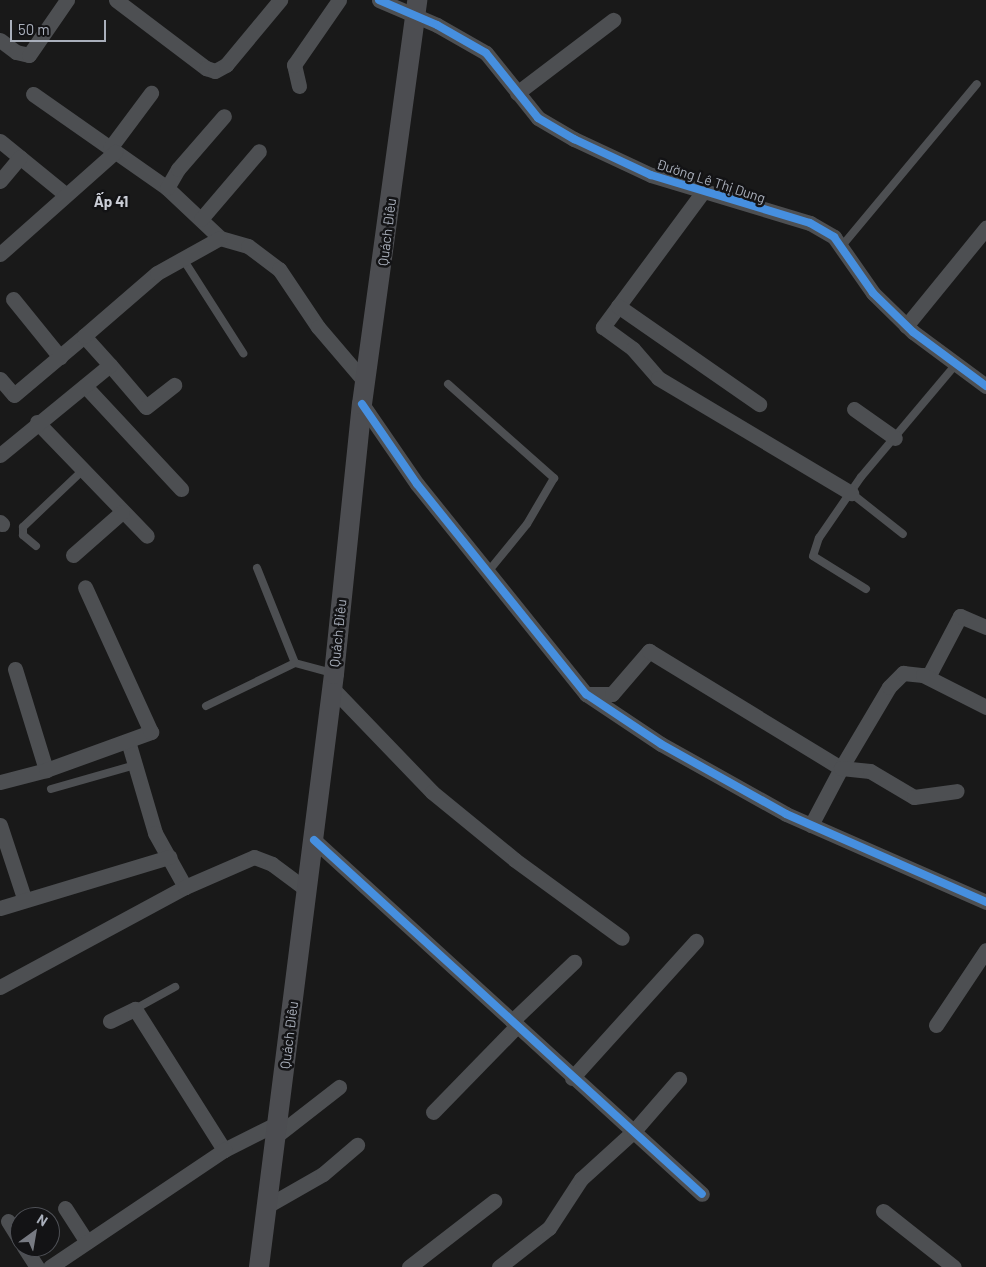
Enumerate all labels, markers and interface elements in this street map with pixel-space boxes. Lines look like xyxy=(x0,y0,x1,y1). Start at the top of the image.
scale bar xyxy=(12,10,109,42)
text: 50 m xyxy=(18,20,50,38)
street label: Đường Lê Thị Dung xyxy=(655,155,767,207)
district label: Ấp 41 xyxy=(94,193,128,211)
street label: Quách Điêu xyxy=(374,197,400,267)
street label: Quách Điêu xyxy=(326,598,350,668)
street label: Quách Điêu xyxy=(276,1000,302,1070)
north arrow xyxy=(10,1207,60,1257)
text: N xyxy=(34,1210,51,1229)

